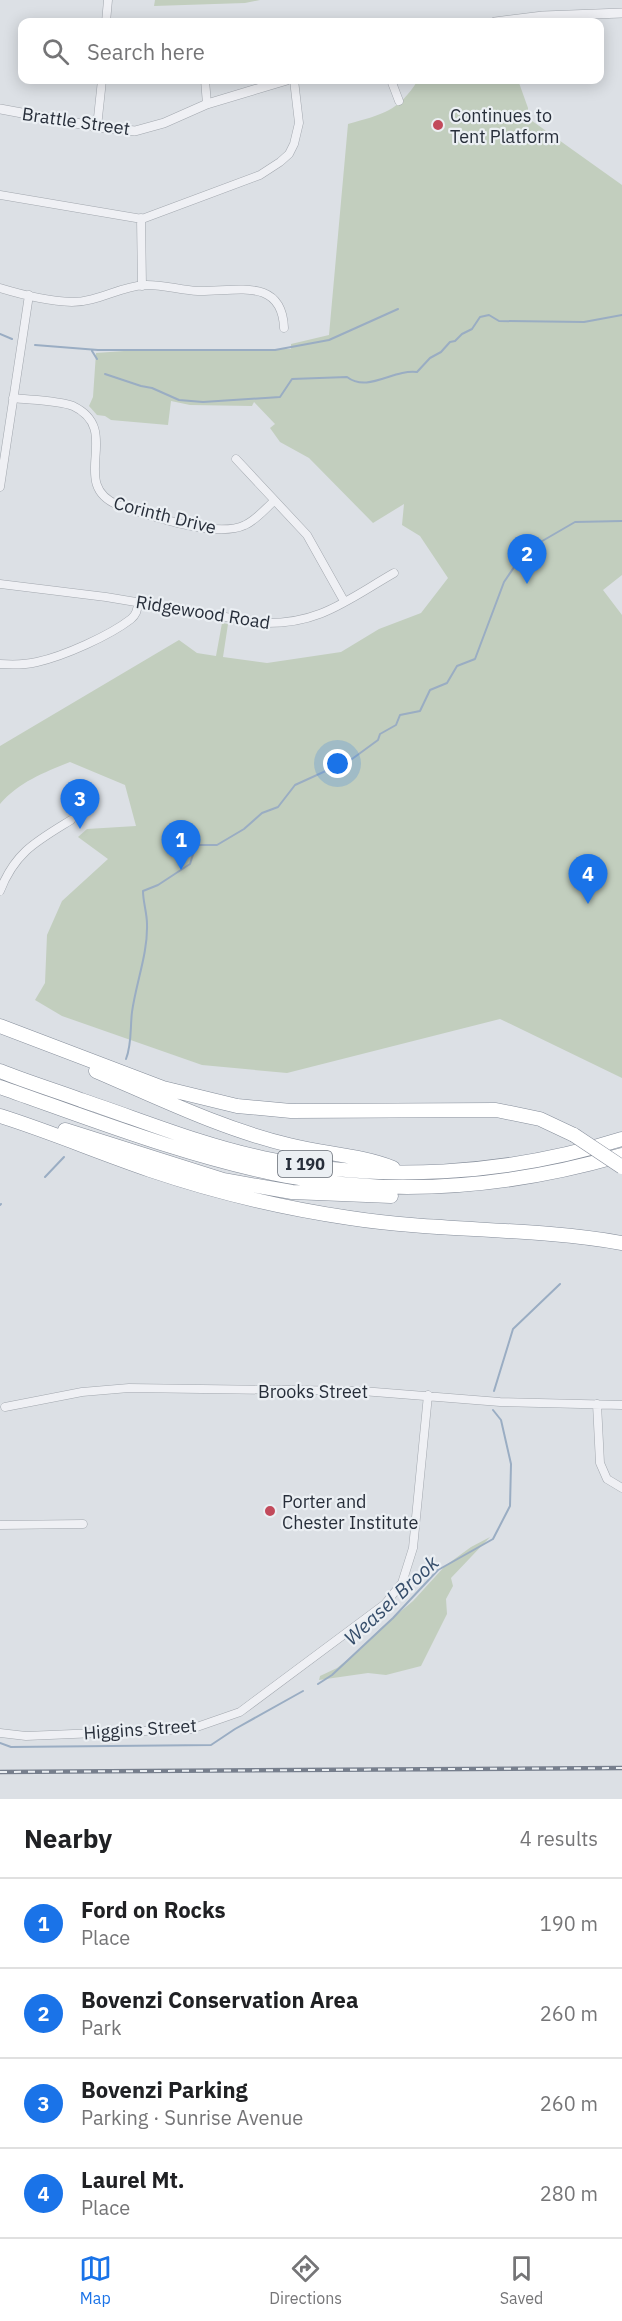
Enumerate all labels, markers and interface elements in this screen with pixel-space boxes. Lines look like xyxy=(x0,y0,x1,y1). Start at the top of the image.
search box xyxy=(18,18,604,84)
icon: search xyxy=(39,35,72,68)
text: Search here xyxy=(87,37,205,66)
street label: Brattle Street xyxy=(21,102,131,140)
place label: Continues to Tent Platform xyxy=(450,104,560,148)
marker: Continues to Tent Platform xyxy=(431,118,445,132)
street label: Corinth Drive xyxy=(111,491,219,539)
pin: 2 xyxy=(508,534,546,584)
street label: Ridgewood Road xyxy=(134,590,272,634)
your location xyxy=(323,749,352,778)
pin: 3 xyxy=(60,780,100,829)
pin: 1 xyxy=(162,820,201,870)
pin: 4 xyxy=(568,854,608,904)
road number: I 190 xyxy=(278,1151,332,1177)
street label: Brooks Street xyxy=(258,1380,368,1403)
place label: Porter and Chester Institute xyxy=(282,1490,419,1534)
marker: Porter and Chester Institute xyxy=(263,1504,277,1518)
water label: Weasel Brook xyxy=(338,1549,445,1651)
street label: Higgins Street xyxy=(83,1714,197,1744)
text: Nearby xyxy=(24,1821,112,1855)
text: 4 results xyxy=(520,1825,598,1852)
text: Ford on Rocks xyxy=(81,1895,226,1924)
text: 1 xyxy=(38,1910,50,1937)
text: 190 m xyxy=(540,1910,598,1937)
text: Place xyxy=(81,1924,130,1951)
text: Bovenzi Conservation Area xyxy=(81,1985,358,2014)
text: 2 xyxy=(38,2000,50,2027)
text: 260 m xyxy=(540,2000,598,2027)
text: Park xyxy=(81,2014,121,2041)
text: Bovenzi Parking xyxy=(81,2075,248,2104)
text: 3 xyxy=(38,2090,50,2117)
text: 260 m xyxy=(540,2090,598,2117)
text: Parking · Sunrise Avenue xyxy=(81,2104,303,2131)
text: Laurel Mt. xyxy=(81,2165,185,2194)
text: 4 xyxy=(38,2180,50,2207)
text: 280 m xyxy=(540,2180,598,2207)
text: Place xyxy=(81,2194,130,2221)
tab: Map xyxy=(79,2252,112,2308)
tab: Directions xyxy=(269,2252,342,2308)
tab: Saved xyxy=(500,2252,543,2308)

